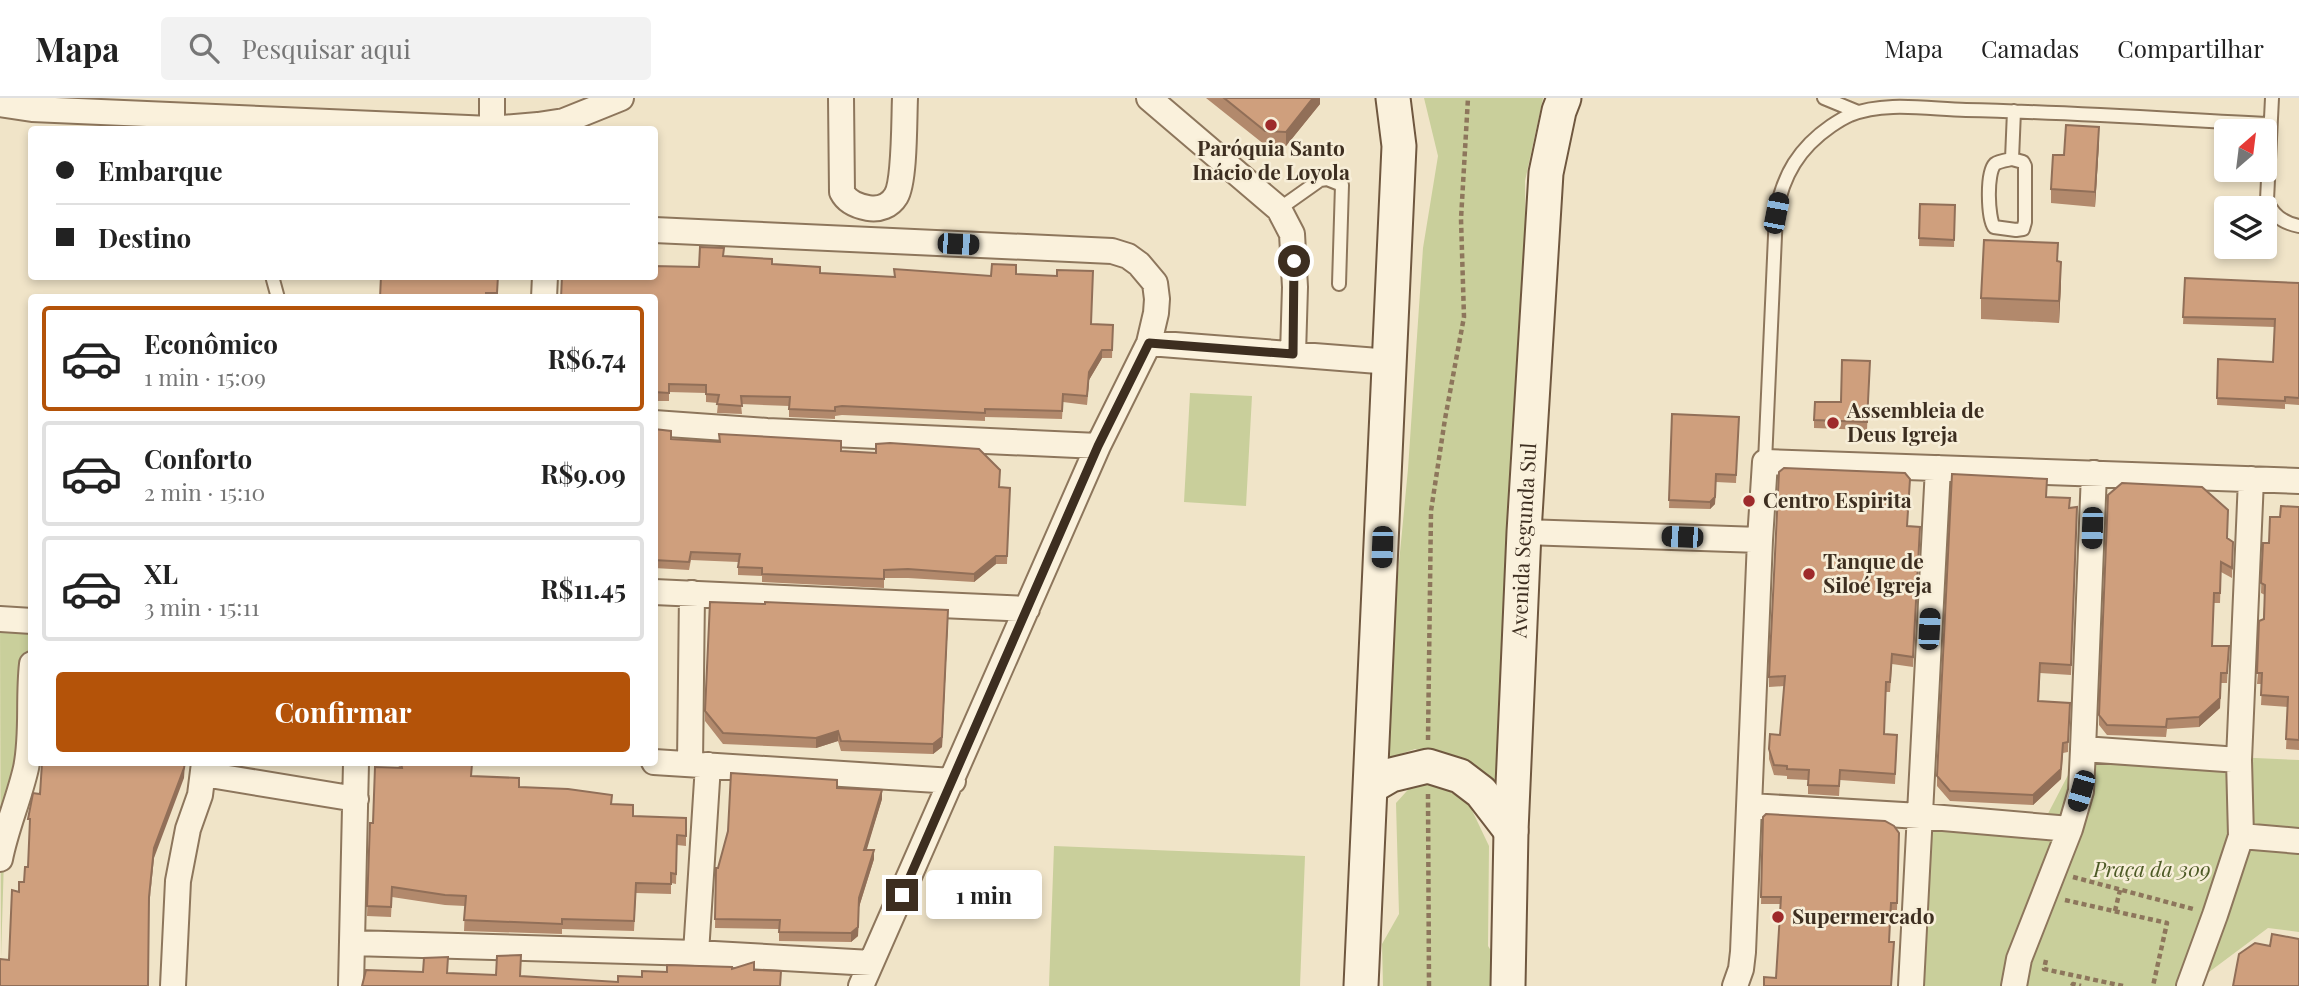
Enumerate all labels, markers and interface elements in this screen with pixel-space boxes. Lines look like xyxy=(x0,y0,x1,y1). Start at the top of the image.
search box xyxy=(161,17,651,80)
text: Mapa xyxy=(35,26,119,70)
icon: search xyxy=(185,29,223,67)
text: Pesquisar aqui xyxy=(241,31,411,66)
text: Mapa xyxy=(1884,32,1943,64)
text: Camadas xyxy=(1981,32,2079,64)
text: Compartilhar xyxy=(2117,32,2264,64)
marker: Paróquia Santo Inácio de Loyola xyxy=(1263,117,1279,133)
north arrow xyxy=(2214,119,2277,182)
map controls xyxy=(2214,119,2277,259)
place label: Paróquia Santo Inácio de Loyola xyxy=(1192,133,1350,185)
text: Embarque xyxy=(98,153,223,188)
car xyxy=(1762,190,1791,236)
button: layers xyxy=(2214,196,2277,259)
text: Destino xyxy=(98,220,191,255)
car xyxy=(937,232,980,256)
route start xyxy=(1278,245,1310,277)
text: Econômico xyxy=(144,326,278,361)
icon: car xyxy=(60,327,123,390)
text: R$6.74 xyxy=(548,341,626,376)
text: 1 min · 15:09 xyxy=(144,361,266,392)
place label: Assembleia de Deus Igreja xyxy=(1846,395,1984,447)
marker: Assembleia de Deus Igreja xyxy=(1825,415,1841,431)
text: Conforto xyxy=(144,441,252,476)
icon: car xyxy=(60,442,123,505)
street label: Avenida Segunda Sul xyxy=(1503,442,1541,639)
text: R$9.09 xyxy=(541,456,626,491)
text: 2 min · 15:10 xyxy=(144,476,265,507)
place label: Centro Espirita xyxy=(1763,485,1912,513)
marker: Centro Espirita xyxy=(1741,493,1757,509)
car xyxy=(2081,507,2104,549)
car xyxy=(1371,526,1394,568)
car xyxy=(1661,526,1704,548)
place label: Tanque de Siloé Igreja xyxy=(1823,546,1932,598)
text: XL xyxy=(144,556,178,591)
icon: car xyxy=(60,557,123,620)
marker: Tanque de Siloé Igreja xyxy=(1801,566,1817,582)
text: R$11.45 xyxy=(540,571,626,606)
text: 3 min · 15:11 xyxy=(144,591,259,622)
car xyxy=(1918,607,1941,651)
button: Confirmar xyxy=(56,672,630,752)
car xyxy=(2066,768,2097,814)
park label: Praça da 309 xyxy=(2092,854,2211,882)
callout: 1 min xyxy=(926,870,1042,920)
route end xyxy=(886,879,918,911)
text: 1 min xyxy=(956,879,1012,910)
place label: Supermercado xyxy=(1792,901,1935,929)
marker: Supermercado xyxy=(1770,909,1786,925)

